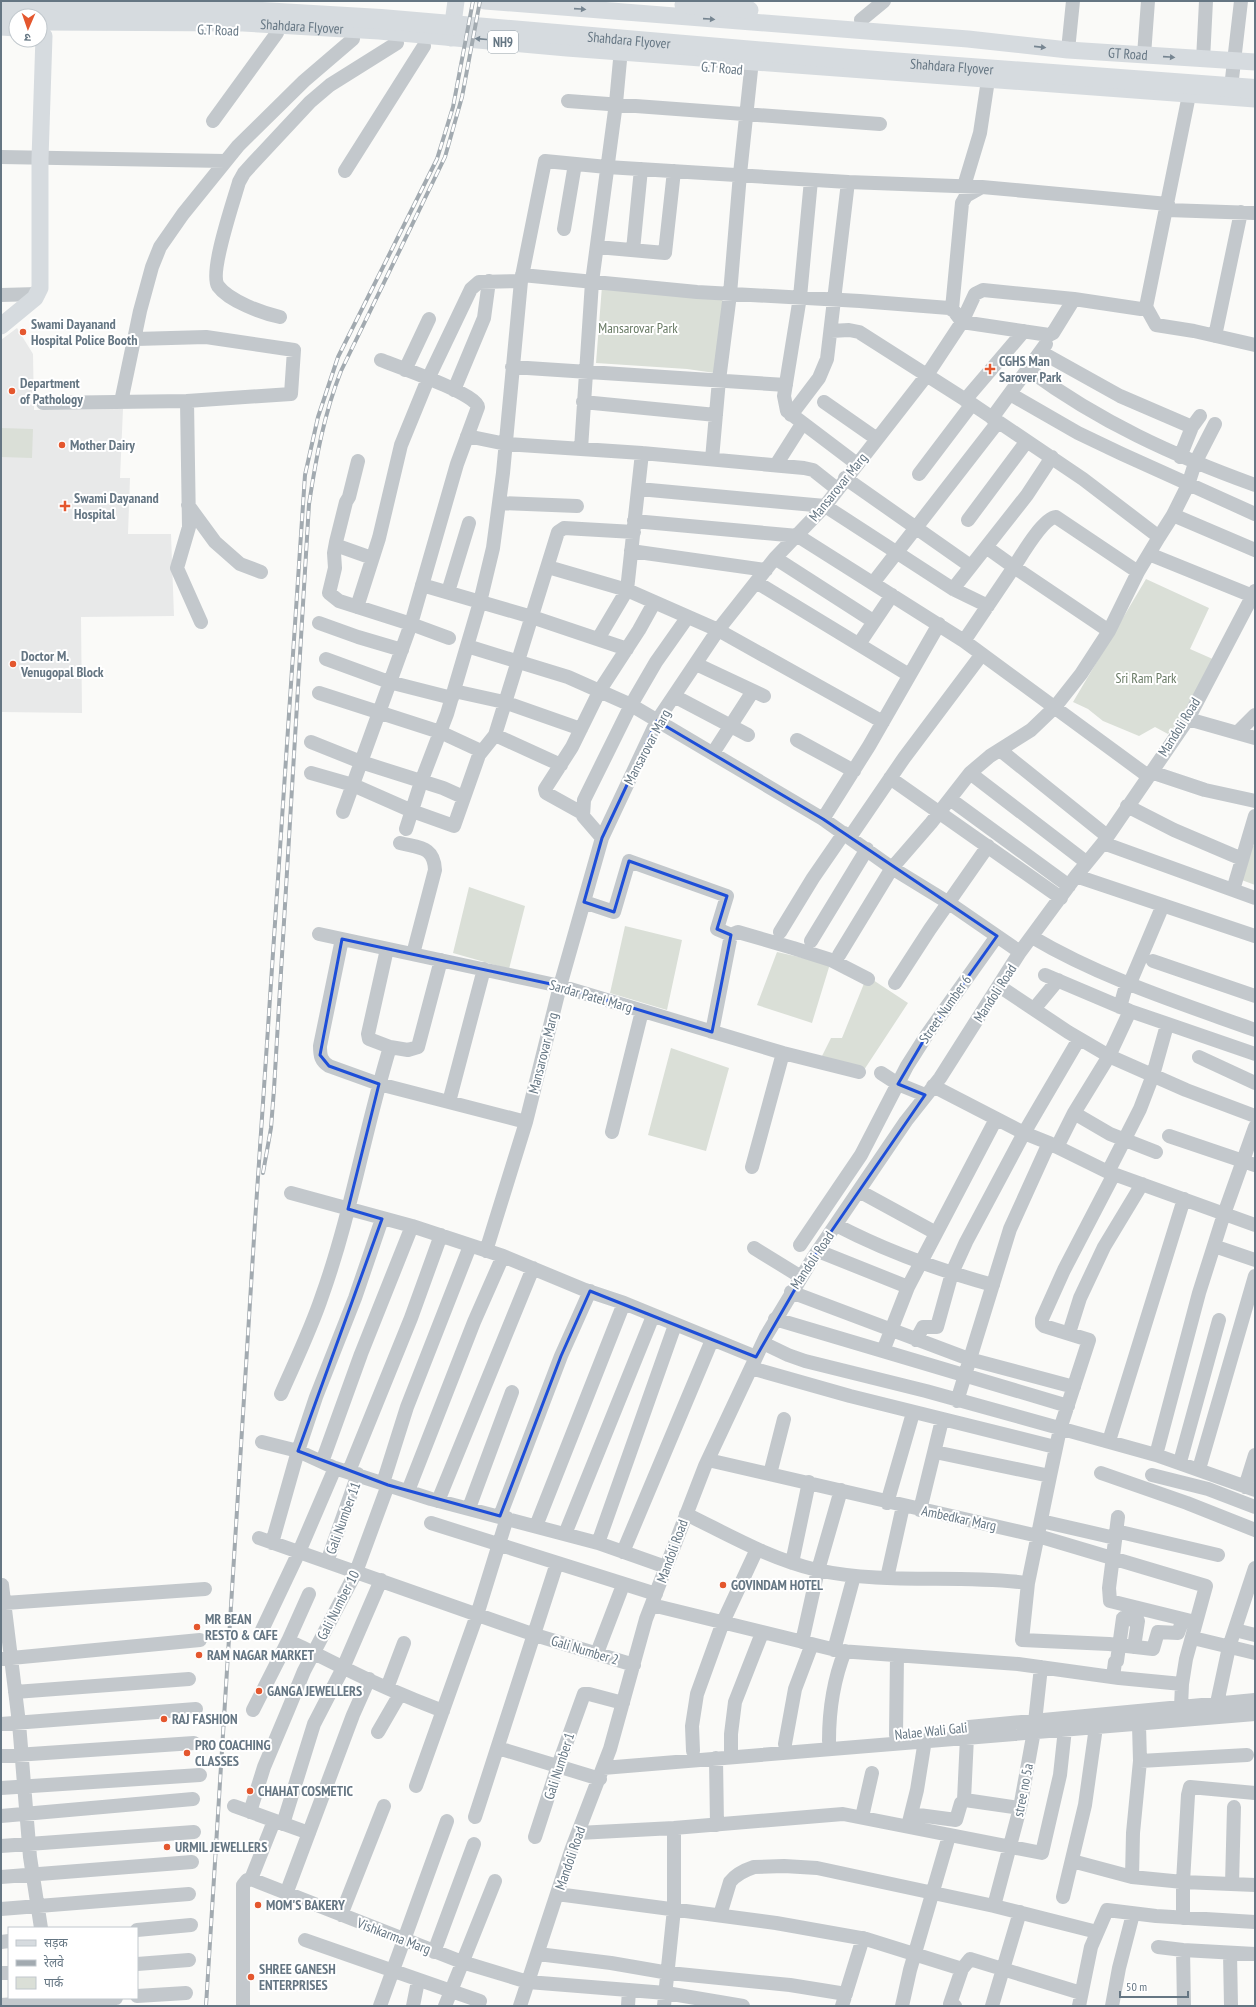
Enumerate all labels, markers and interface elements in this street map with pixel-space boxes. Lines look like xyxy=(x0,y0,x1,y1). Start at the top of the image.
one-way arrow xyxy=(574,5,586,12)
north arrow xyxy=(8,8,48,48)
street label: Shahdara Flyover xyxy=(260,15,344,38)
one-way arrow xyxy=(703,15,715,22)
street label: G.T Road xyxy=(197,20,239,40)
street label: Shahdara Flyover xyxy=(587,28,671,53)
text: उ xyxy=(24,31,31,45)
road number: NH9 xyxy=(488,31,518,53)
one-way arrow xyxy=(475,36,487,43)
one-way arrow xyxy=(1034,44,1046,50)
street label: GT Road xyxy=(1107,44,1148,64)
street label: Shahdara Flyover xyxy=(910,54,994,79)
one-way arrow xyxy=(1163,54,1175,61)
street label: G.T Road xyxy=(700,57,744,79)
place label: Swami Dayanand Hospital Police Booth xyxy=(31,315,137,349)
park label: Mansarovar Park xyxy=(598,319,678,337)
marker: Swami Dayanand Hospital Police Booth xyxy=(18,327,28,337)
place label: CGHS Man Sarover Park xyxy=(999,352,1062,386)
marker: CGHS Man Sarover Park xyxy=(984,363,996,375)
place label: Department of Pathology xyxy=(20,374,83,408)
marker: Department of Pathology xyxy=(7,386,17,396)
place label: Mother Dairy xyxy=(70,436,135,454)
marker: Mother Dairy xyxy=(57,440,67,450)
street label: Mansarovar Marg xyxy=(805,449,871,525)
place label: Swami Dayanand Hospital xyxy=(74,489,159,523)
marker: Swami Dayanand Hospital xyxy=(59,500,71,512)
place label: Doctor M. Venugopal Block xyxy=(20,647,104,681)
marker: Doctor M. Venugopal Block xyxy=(8,659,18,669)
park label: Sri Ram Park xyxy=(1115,669,1177,687)
street label: Mandoli Road xyxy=(1154,694,1204,760)
street label: Mansarovar Marg xyxy=(620,706,674,788)
street label: Mandoli Road xyxy=(969,960,1021,1026)
street label: Street Number 6 xyxy=(915,971,975,1047)
street label: Sardar Patel Marg xyxy=(547,976,635,1016)
street label: Mansarovar Marg xyxy=(524,1011,562,1095)
street label: Mandoli Road xyxy=(786,1228,838,1292)
street label: Gali Number 11 xyxy=(322,1479,364,1557)
street label: Ambedkar Marg xyxy=(920,1501,998,1535)
street label: Mandoli Road xyxy=(652,1517,692,1585)
street label: Gali Number 10 xyxy=(313,1567,363,1643)
place label: GOVINDAM HOTEL xyxy=(731,1576,823,1594)
marker: GOVINDAM HOTEL xyxy=(718,1580,728,1590)
place label: MR BEAN RESTO & CAFE xyxy=(205,1610,278,1644)
marker: MR BEAN RESTO & CAFE xyxy=(192,1622,202,1632)
street label: Gali Number 2 xyxy=(549,1631,621,1669)
place label: RAM NAGAR MARKET xyxy=(207,1646,315,1664)
marker: RAM NAGAR MARKET xyxy=(194,1650,204,1660)
place label: GANGA JEWELLERS xyxy=(267,1682,362,1700)
marker: GANGA JEWELLERS xyxy=(254,1686,264,1696)
place label: RAJ FASHION xyxy=(172,1710,238,1728)
marker: RAJ FASHION xyxy=(159,1714,169,1724)
street label: Nalae Wali Gali xyxy=(894,1718,968,1744)
street label: Gali Number 1 xyxy=(540,1730,578,1802)
place label: PRO COACHING CLASSES xyxy=(195,1736,270,1770)
marker: PRO COACHING CLASSES xyxy=(182,1748,192,1758)
street label: stree no 5a xyxy=(1009,1762,1037,1818)
place label: CHAHAT COSMETIC xyxy=(258,1782,353,1800)
marker: CHAHAT COSMETIC xyxy=(245,1786,255,1796)
street label: Mandoli Road xyxy=(551,1824,589,1892)
place label: URMIL JEWELLERS xyxy=(175,1838,267,1856)
marker: URMIL JEWELLERS xyxy=(162,1842,172,1852)
place label: MOM'S BAKERY xyxy=(266,1896,345,1914)
marker: MOM'S BAKERY xyxy=(253,1900,263,1910)
street label: Vishkarma Marg xyxy=(354,1913,433,1958)
legend xyxy=(8,1927,138,1999)
text: सड़क xyxy=(44,1935,69,1950)
text: रेलवे xyxy=(44,1955,64,1970)
place label: SHREE GANESH ENTERPRISES xyxy=(259,1960,336,1994)
marker: SHREE GANESH ENTERPRISES xyxy=(246,1972,256,1982)
scale bar xyxy=(1120,1973,1188,1999)
text: पार्क xyxy=(44,1975,64,1990)
text: 50 m xyxy=(1126,1979,1147,1994)

